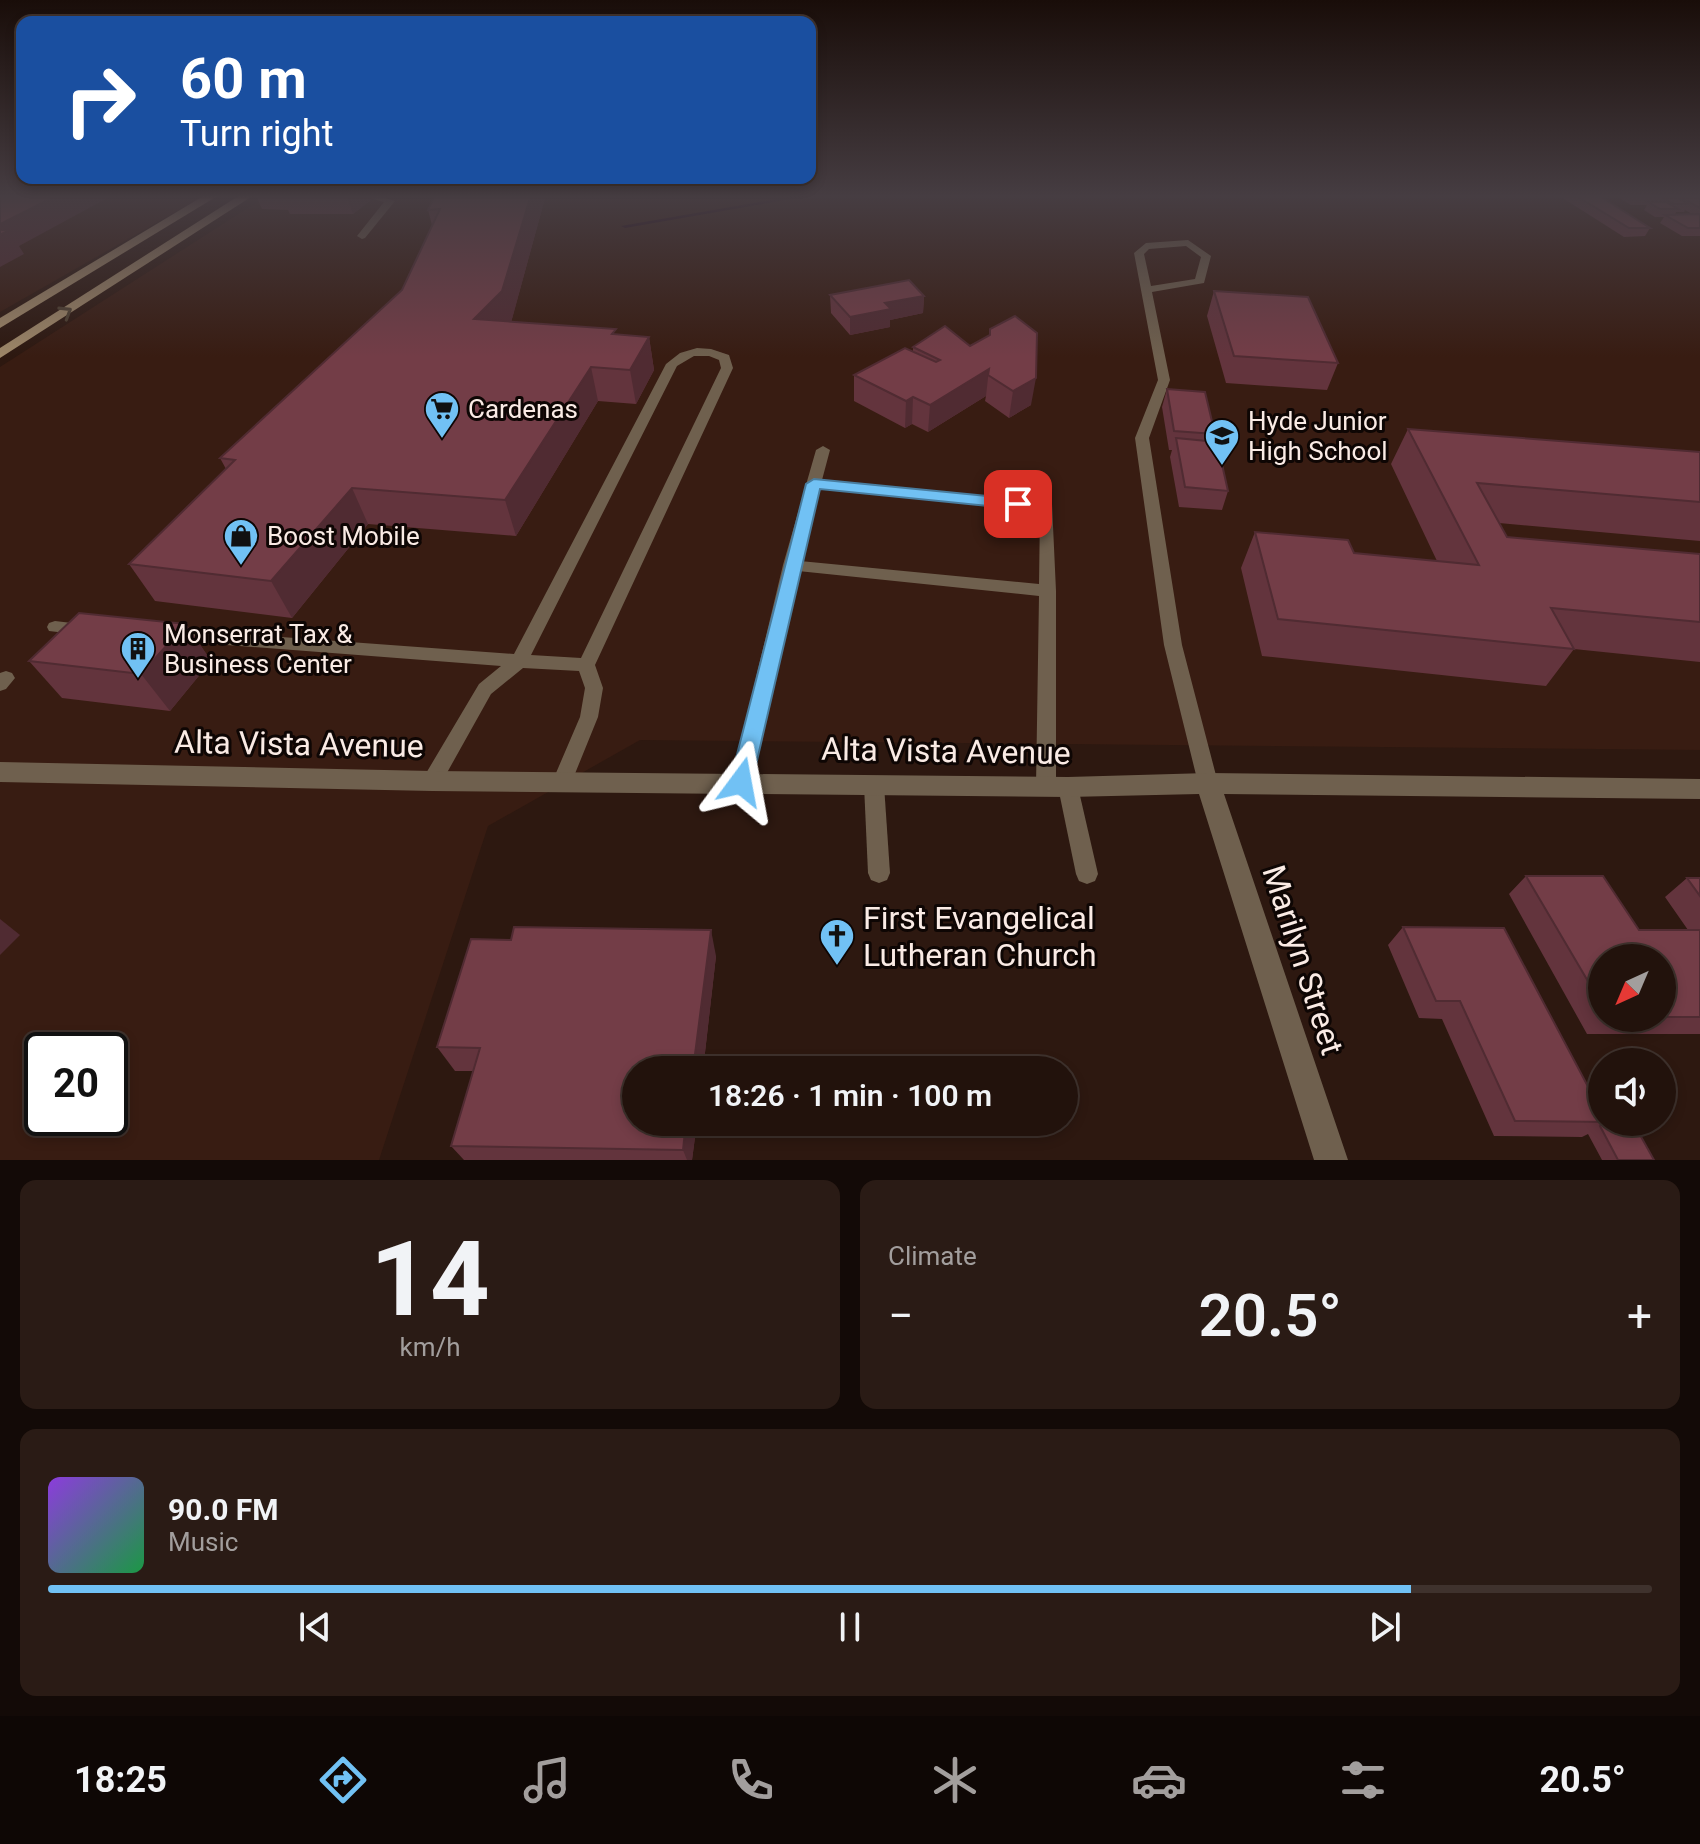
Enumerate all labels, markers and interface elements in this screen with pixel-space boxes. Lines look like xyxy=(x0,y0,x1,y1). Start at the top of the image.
text: 60 m xyxy=(180,46,307,112)
icon: right xyxy=(48,48,152,152)
text: Turn right xyxy=(180,113,333,155)
one-way arrow xyxy=(57,307,72,322)
supermarket icon: Cardenas xyxy=(423,390,461,440)
place label: Cardenas xyxy=(468,394,578,424)
place label: Hyde Junior High School xyxy=(1248,406,1388,466)
school or university icon: Hyde Junior High School xyxy=(1203,417,1241,467)
pin xyxy=(984,470,1052,538)
icon: arrive xyxy=(996,482,1040,526)
shop icon: Boost Mobile xyxy=(222,517,260,567)
place label: Boost Mobile xyxy=(267,521,420,551)
place label: Monserrat Tax & Business Center xyxy=(164,619,353,679)
building icon: Monserrat Tax & Business Center xyxy=(119,630,157,680)
street label: Alta Vista Avenue xyxy=(174,723,424,765)
street label: Alta Vista Avenue xyxy=(821,730,1071,772)
position arrow xyxy=(699,740,783,824)
street label: Marilyn Street xyxy=(1255,860,1351,1060)
place label: First Evangelical Lutheran Church xyxy=(863,899,1097,974)
church icon: First Evangelical Lutheran Church xyxy=(818,917,856,967)
north arrow xyxy=(1588,944,1676,1032)
map controls xyxy=(1588,944,1676,1136)
speed limit sign: 20 xyxy=(24,1032,128,1136)
button: sound xyxy=(1588,1048,1676,1136)
text: 18:26 · 1 min · 100 m xyxy=(708,1078,992,1113)
text: 14 xyxy=(370,1219,490,1340)
text: Climate xyxy=(888,1241,977,1271)
text: 20.5° xyxy=(1199,1280,1342,1351)
text: − xyxy=(888,1290,913,1342)
text: + xyxy=(1627,1290,1652,1342)
text: km/h xyxy=(399,1332,461,1362)
text: 90.0 FM xyxy=(168,1492,279,1527)
text: Music xyxy=(168,1527,238,1557)
icon: previous xyxy=(293,1605,337,1649)
icon: pause xyxy=(828,1605,872,1649)
icon: next xyxy=(1363,1605,1407,1649)
icon: directions xyxy=(315,1752,371,1808)
icon: music xyxy=(519,1752,575,1808)
icon: phone xyxy=(723,1752,779,1808)
icon: climate xyxy=(927,1752,983,1808)
icon: car xyxy=(1131,1752,1187,1808)
icon: filters xyxy=(1335,1752,1391,1808)
text: 18:25 xyxy=(74,1759,167,1801)
text: 20.5° xyxy=(1539,1759,1626,1801)

